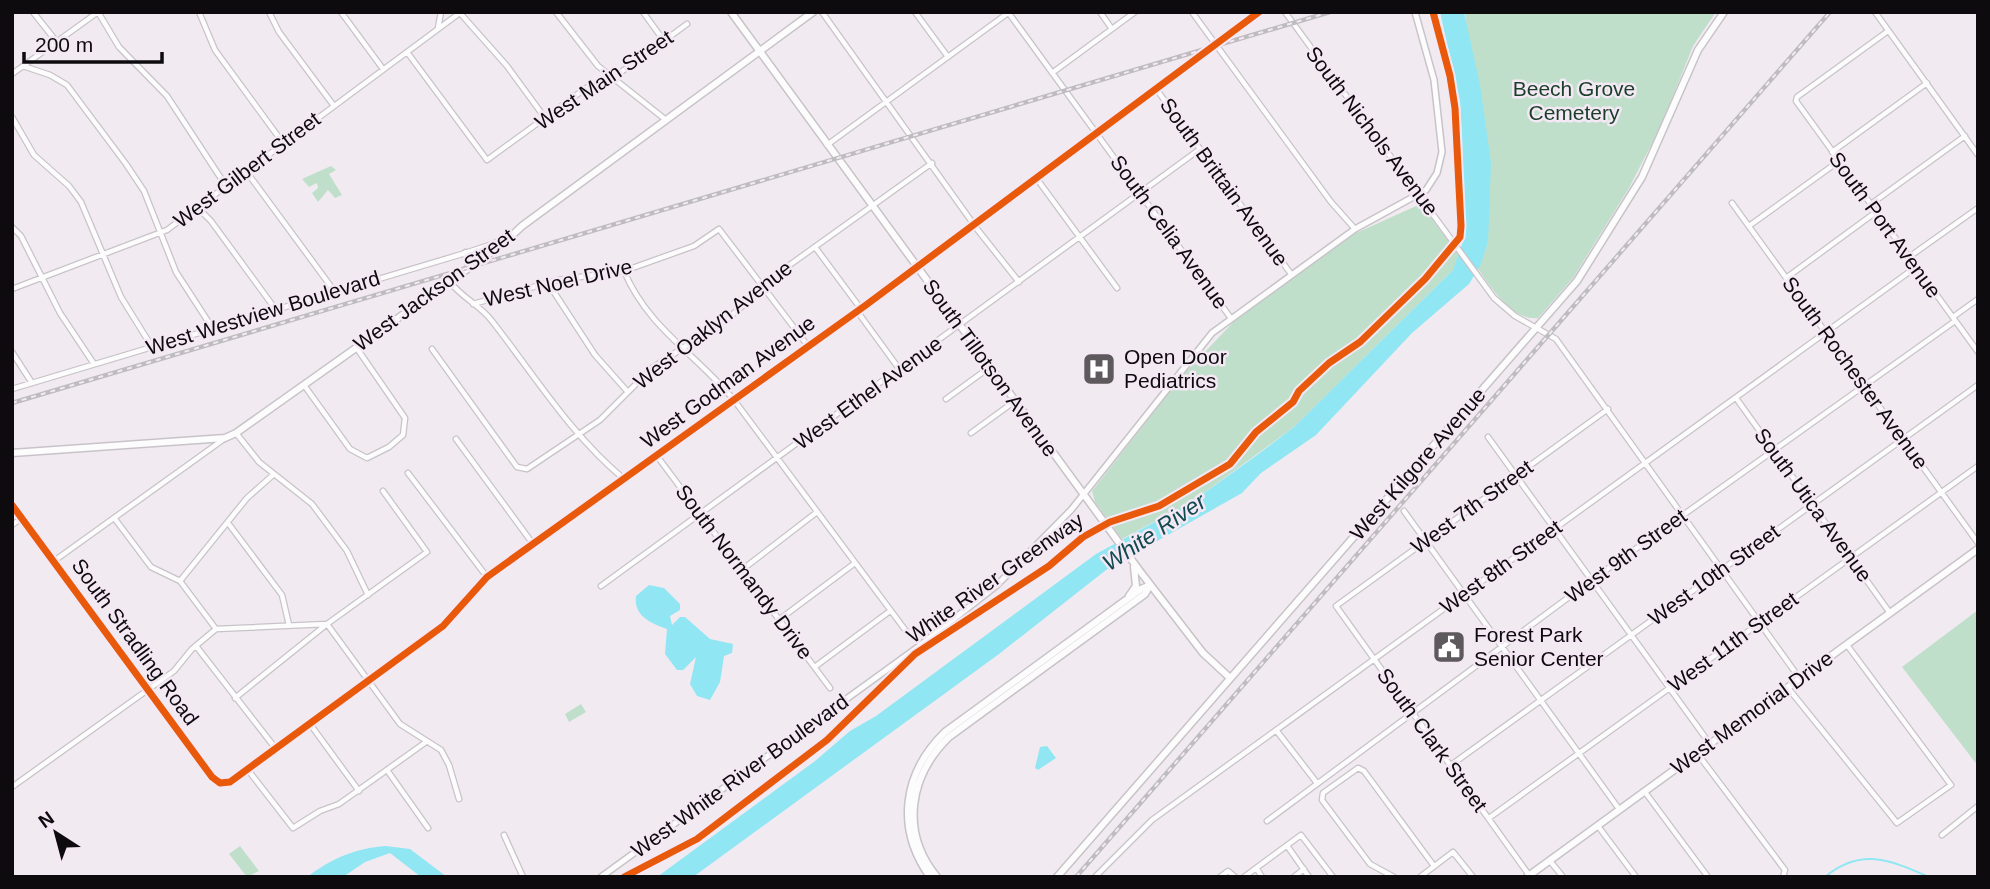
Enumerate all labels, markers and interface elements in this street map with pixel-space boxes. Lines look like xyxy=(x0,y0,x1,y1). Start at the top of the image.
scale bar xyxy=(24,21,163,65)
street label: West Main Street xyxy=(531,25,677,134)
text: 200 m xyxy=(35,33,93,56)
street label: South Nichols Avenue xyxy=(1302,42,1443,220)
park label: Beech Grove Cemetery xyxy=(1513,77,1635,124)
street label: South Brittain Avenue xyxy=(1156,93,1293,270)
street label: West Gilbert Street xyxy=(169,107,324,232)
street label: South Port Avenue xyxy=(1825,147,1946,302)
street label: South Celia Avenue xyxy=(1106,150,1233,313)
street label: West Jackson Street xyxy=(349,224,518,355)
street label: West Noel Drive xyxy=(482,254,634,311)
street label: West Oaklyn Avenue xyxy=(629,256,796,393)
street label: West Westview Boulevard xyxy=(143,266,382,359)
street label: South Rochester Avenue xyxy=(1778,272,1933,473)
street label: South Tillotson Avenue xyxy=(918,275,1062,461)
street label: West Godman Avenue xyxy=(636,311,819,452)
street label: West Ethel Avenue xyxy=(789,331,946,454)
place label: Open Door Pediatrics xyxy=(1124,345,1227,392)
hospital icon: Open Door Pediatrics xyxy=(1080,350,1118,388)
street label: West Kilgore Avenue xyxy=(1345,383,1490,544)
street label: South Utica Avenue xyxy=(1750,423,1877,586)
street label: West 7th Street xyxy=(1407,455,1537,558)
street label: South Normandy Drive xyxy=(671,480,818,663)
water label: White River xyxy=(1097,487,1212,576)
street label: West 9th Street xyxy=(1561,504,1691,607)
street label: White River Greenway xyxy=(902,508,1088,647)
street label: West 8th Street xyxy=(1436,515,1566,618)
street label: West 10th Street xyxy=(1644,519,1784,630)
street label: South Stradling Road xyxy=(67,554,203,729)
street label: West 11th Street xyxy=(1663,587,1802,696)
place label: Forest Park Senior Center xyxy=(1474,623,1604,670)
public building icon: Forest Park Senior Center xyxy=(1430,628,1468,666)
street label: West Memorial Drive xyxy=(1666,646,1837,779)
street label: South Clark Street xyxy=(1373,664,1492,816)
street label: West White River Boulevard xyxy=(627,689,853,862)
north arrow xyxy=(21,798,91,868)
text: N xyxy=(35,807,58,832)

